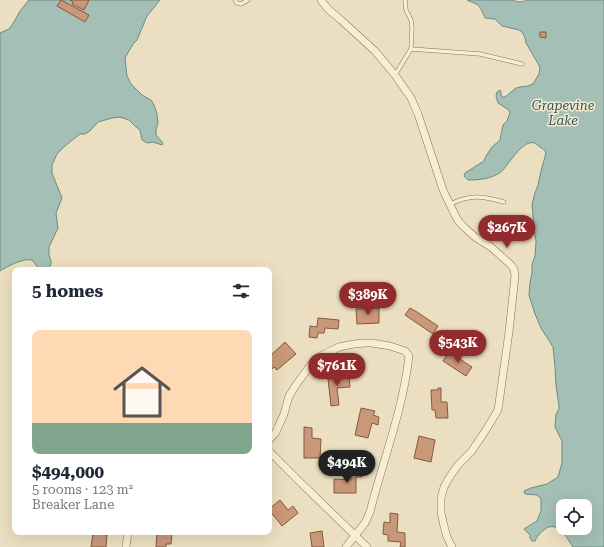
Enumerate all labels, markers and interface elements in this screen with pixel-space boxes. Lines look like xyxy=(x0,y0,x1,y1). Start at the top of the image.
water label: Grapevine Lake xyxy=(532,98,595,128)
pin: $267K xyxy=(479,215,535,249)
text: $267K xyxy=(487,220,527,235)
icon: filters xyxy=(230,280,252,302)
text: 5 homes xyxy=(32,281,103,301)
pin: $389K xyxy=(340,282,396,316)
text: $389K xyxy=(348,287,388,302)
pin: $543K xyxy=(430,330,486,364)
text: $543K xyxy=(438,335,478,350)
pin: $761K xyxy=(309,353,365,387)
icon: home xyxy=(106,356,178,428)
text: $761K xyxy=(317,358,357,373)
pin: $494K xyxy=(319,450,375,484)
text: $494K xyxy=(327,455,367,470)
text: $494,000 xyxy=(32,462,104,482)
text: 5 rooms · 123 m² xyxy=(32,482,133,497)
text: Breaker Lane xyxy=(32,497,114,512)
map controls xyxy=(556,499,592,535)
button: locate xyxy=(556,499,592,535)

